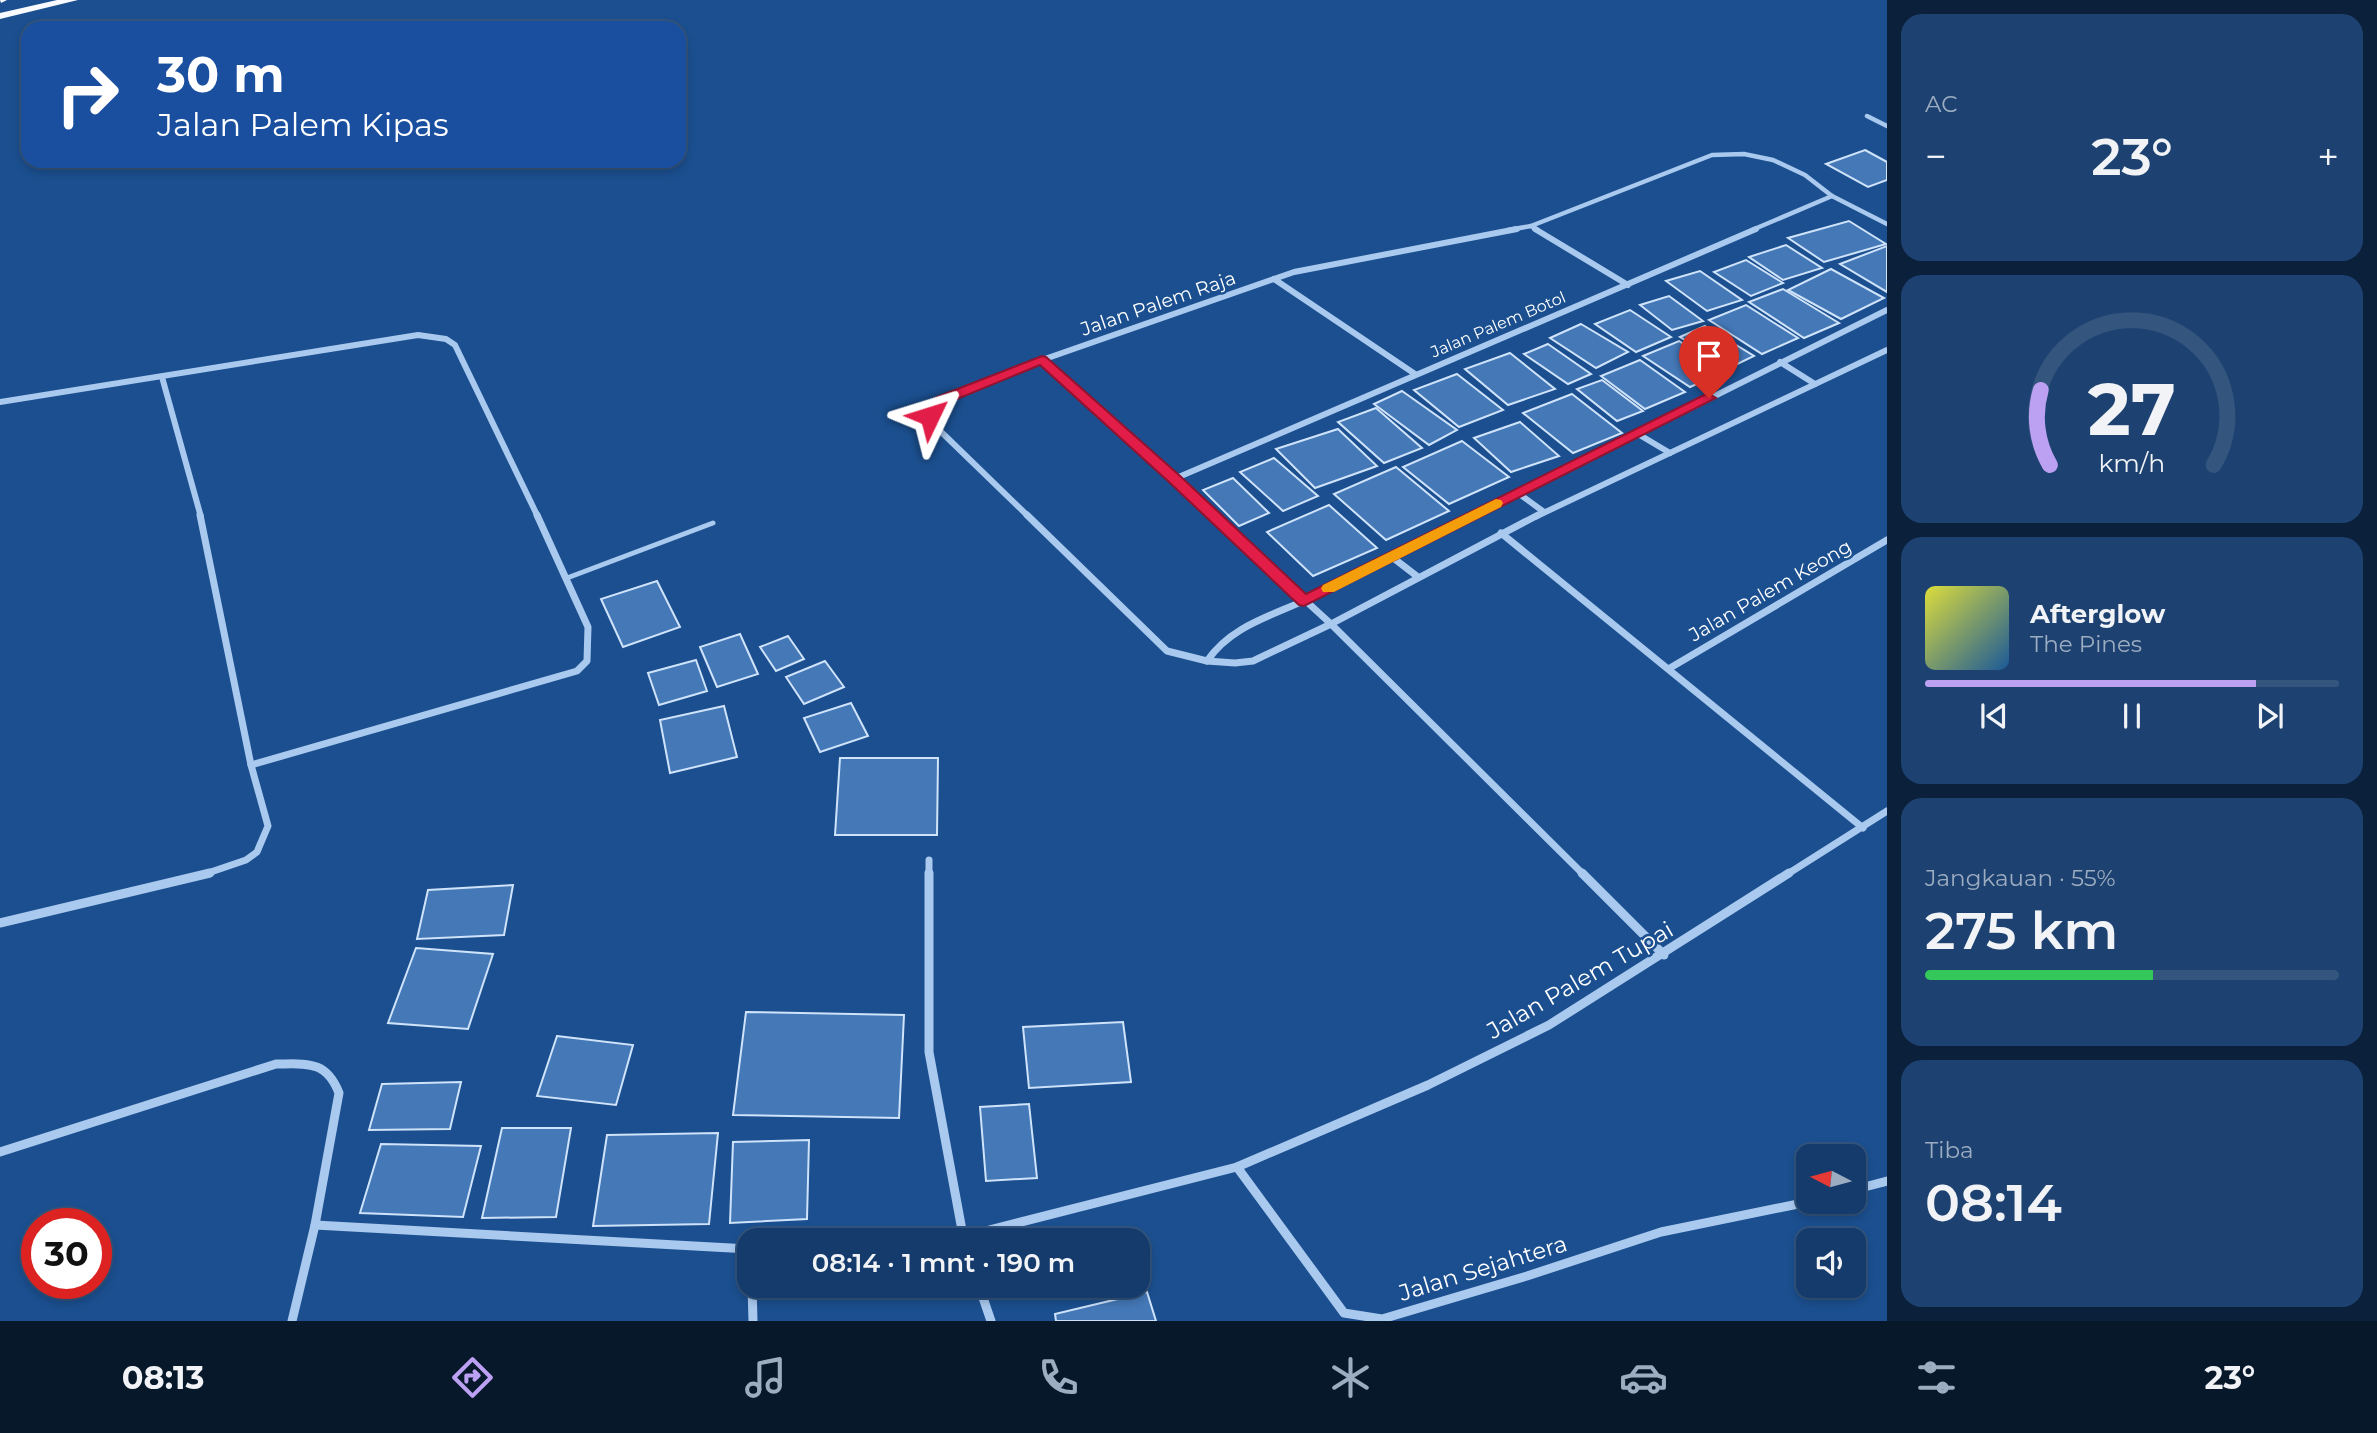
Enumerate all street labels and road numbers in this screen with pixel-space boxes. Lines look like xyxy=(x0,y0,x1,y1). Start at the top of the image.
street label: Jalan Palem Raja xyxy=(1077,266,1239,341)
street label: Jalan Palem Botol xyxy=(1427,287,1568,362)
street label: Jalan Palem Keong xyxy=(1684,535,1855,647)
street label: Jalan Palem Tupai xyxy=(1481,915,1678,1045)
street label: Jalan Sejahtera xyxy=(1395,1229,1570,1307)

